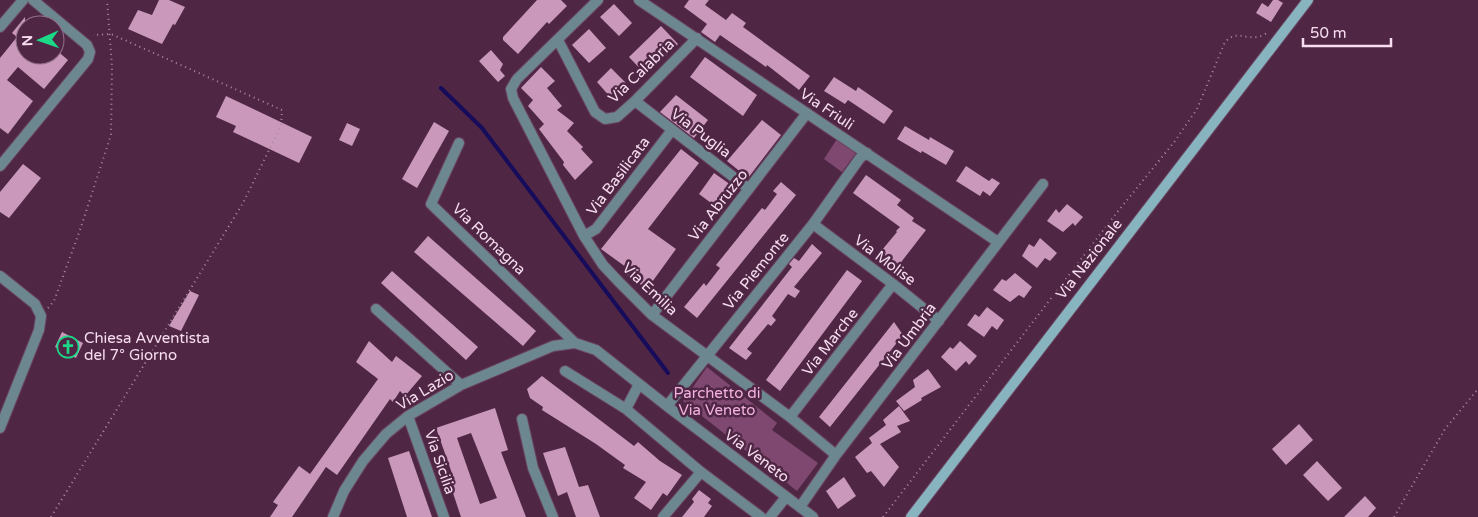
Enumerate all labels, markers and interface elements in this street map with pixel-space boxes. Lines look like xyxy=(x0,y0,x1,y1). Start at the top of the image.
north arrow xyxy=(15,15,65,65)
scale bar xyxy=(1303,15,1390,47)
text: 50 m xyxy=(1310,24,1347,42)
text: N xyxy=(19,35,36,46)
street label: Via Calabria xyxy=(604,35,678,107)
street label: Via Friuli xyxy=(797,84,857,134)
street label: Via Puglia xyxy=(667,105,735,161)
street label: Via Basilicata xyxy=(583,133,653,219)
street label: Via Abruzzo xyxy=(684,166,752,244)
street label: Via Romagna xyxy=(448,199,530,279)
street label: Via Nazionale xyxy=(1052,215,1126,303)
street label: Via Piemonte xyxy=(719,229,793,313)
street label: Via Molise xyxy=(850,231,920,289)
street label: Via Emilia xyxy=(619,259,681,319)
street label: Via Umbria xyxy=(878,299,940,373)
street label: Via Marche xyxy=(798,305,862,379)
place label: Chiesa Avventista del 7° Giorno xyxy=(84,329,210,364)
church icon: Chiesa Avventista del 7° Giorno xyxy=(56,335,80,359)
street label: Via Lazio xyxy=(393,366,457,414)
park label: Parchetto di Via Veneto xyxy=(674,384,760,419)
street label: Via Veneto xyxy=(721,426,793,486)
street label: Via Sicilia xyxy=(421,427,459,497)

